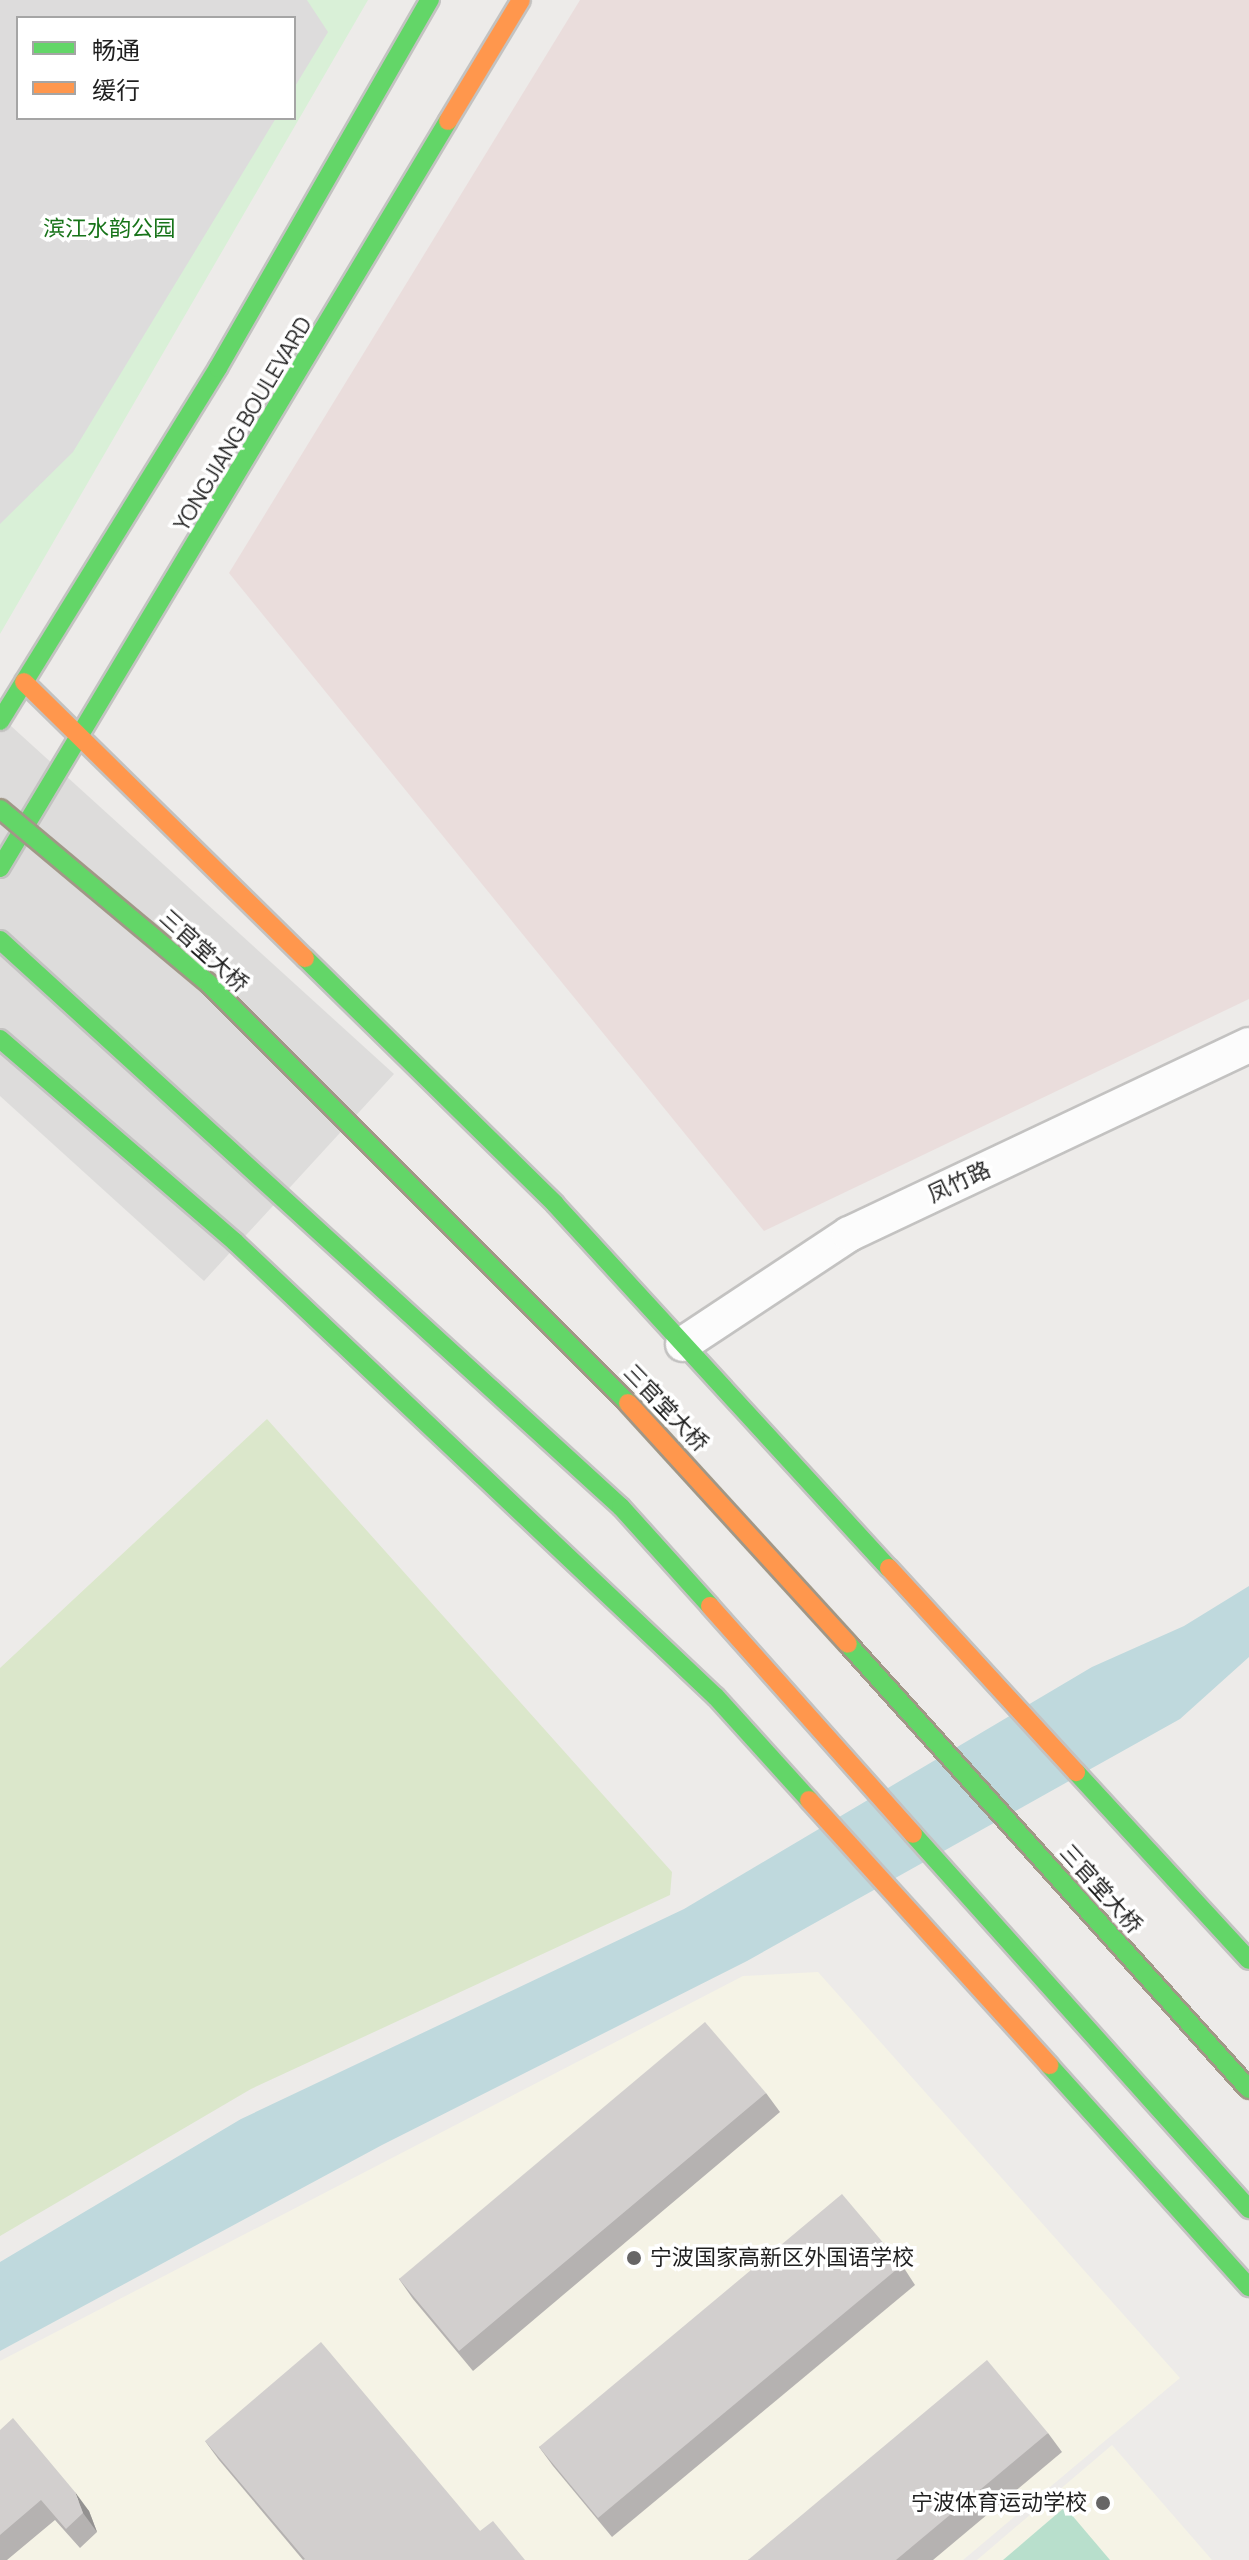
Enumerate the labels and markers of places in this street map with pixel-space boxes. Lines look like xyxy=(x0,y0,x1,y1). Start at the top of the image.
place label: 宁波国家高新区外国语学校 xyxy=(650,2245,914,2271)
marker: 宁波国家高新区外国语学校 xyxy=(625,2249,643,2267)
place label: 宁波体育运动学校 xyxy=(911,2490,1087,2516)
marker: 宁波体育运动学校 xyxy=(1094,2494,1112,2512)

